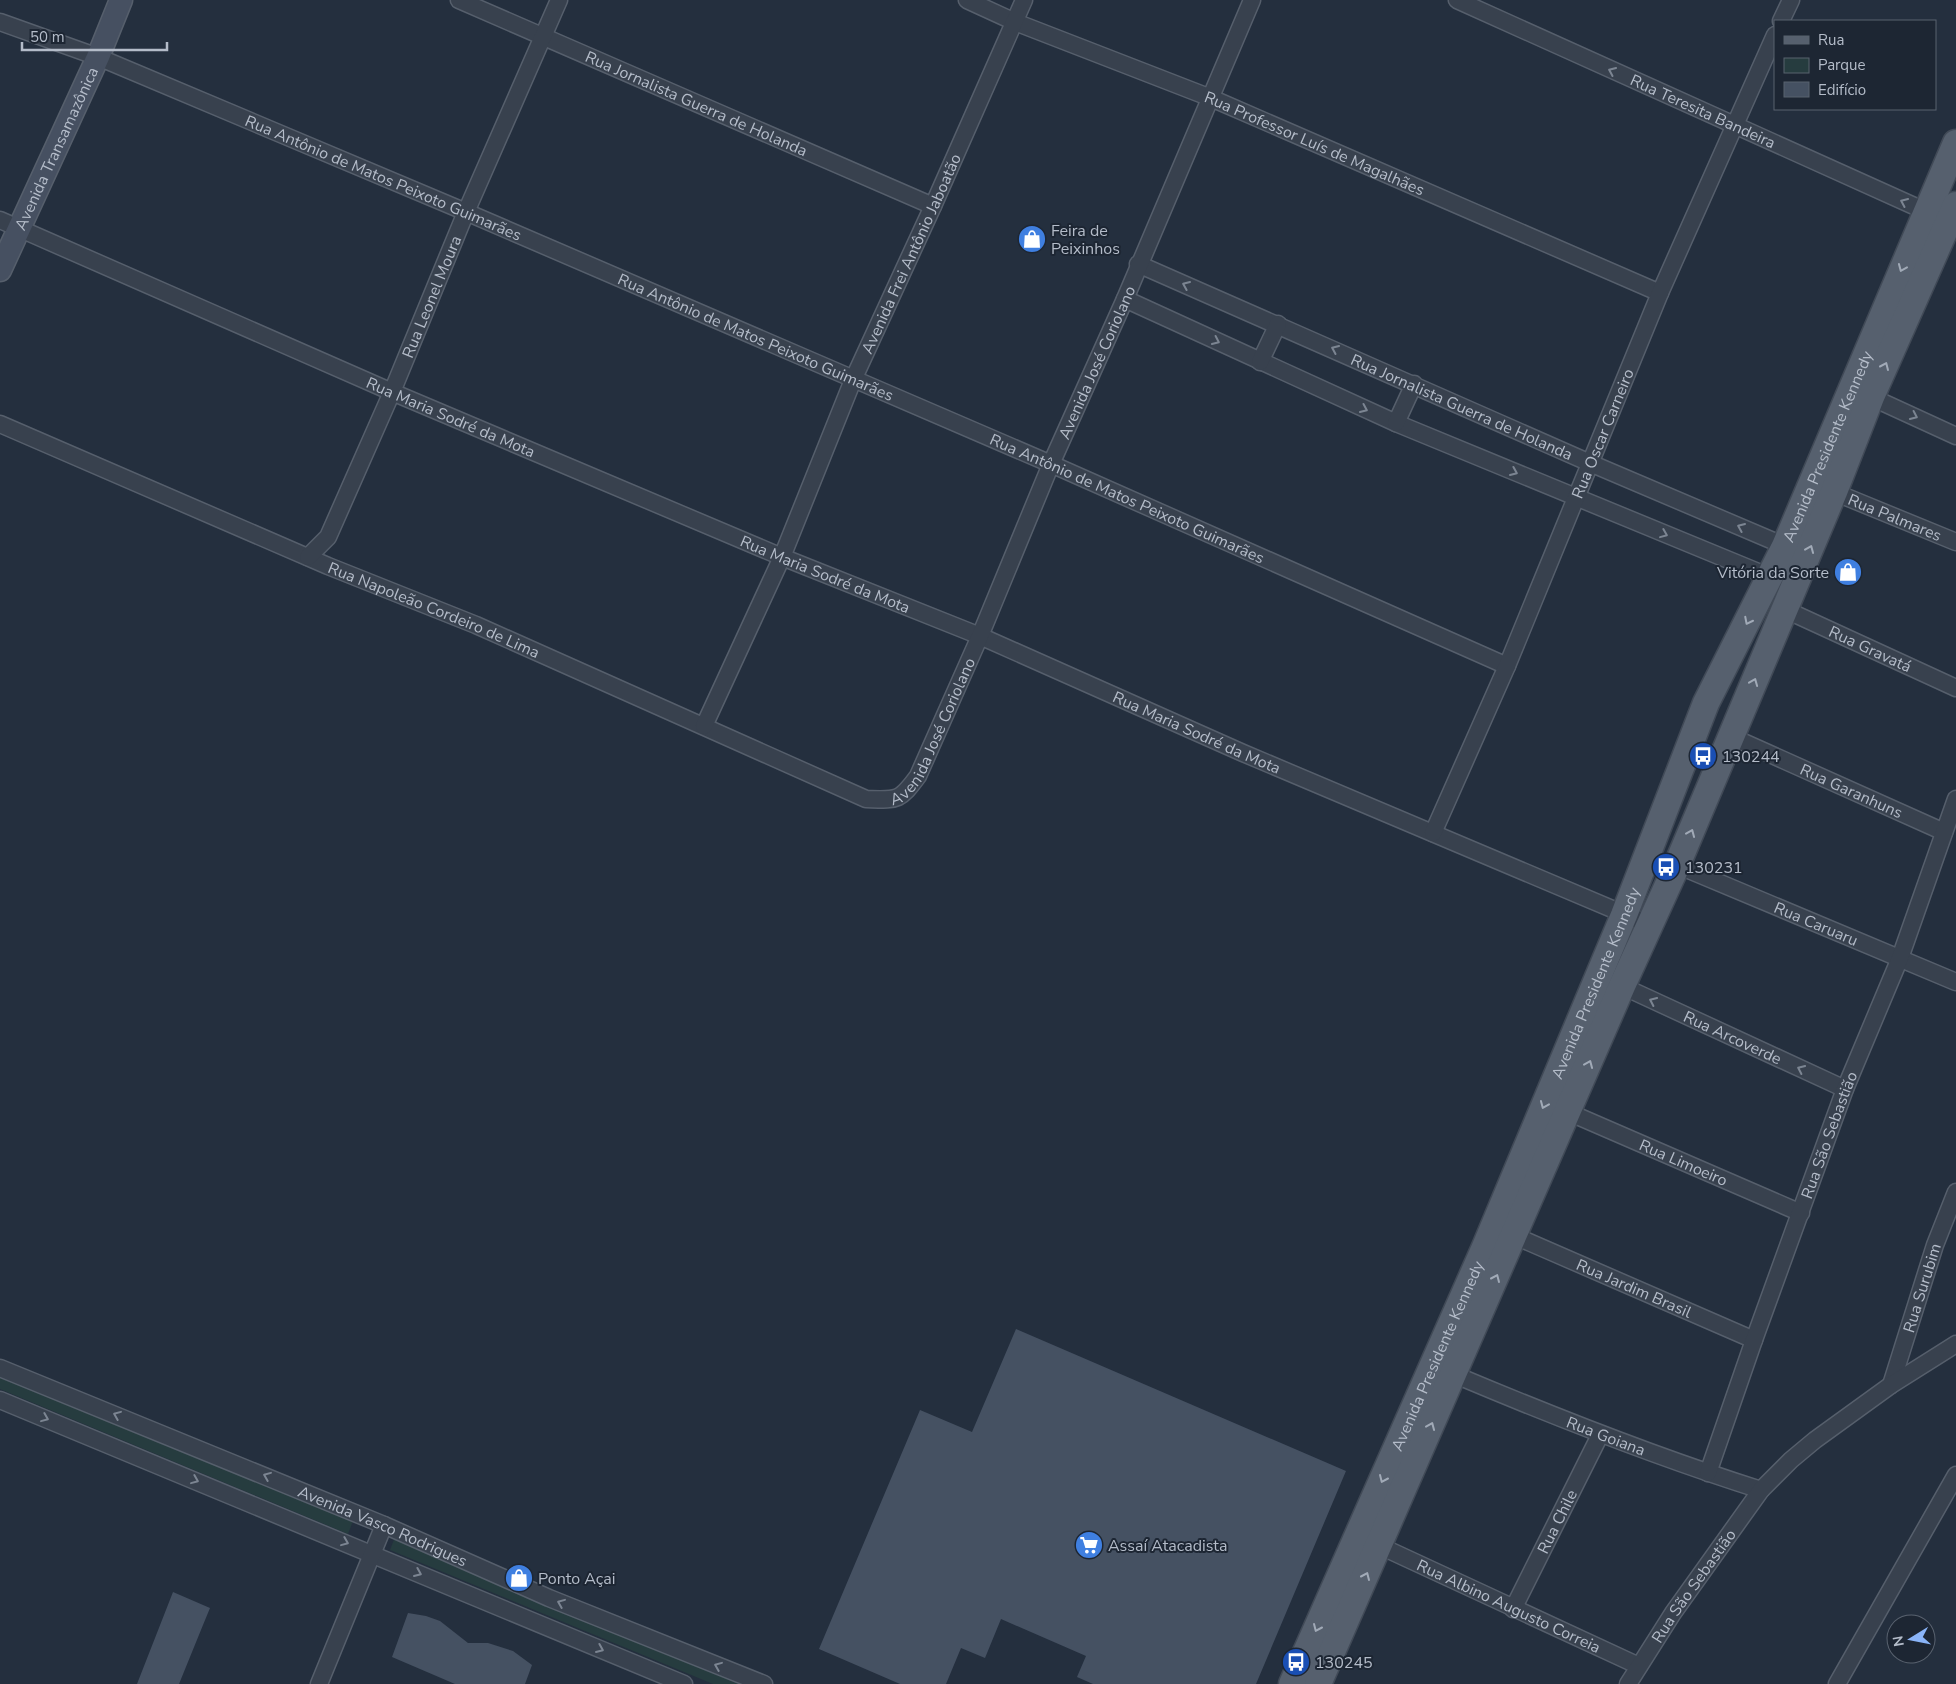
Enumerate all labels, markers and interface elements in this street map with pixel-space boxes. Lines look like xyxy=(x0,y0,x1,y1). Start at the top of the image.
scale bar xyxy=(22,20,168,52)
legend xyxy=(1774,20,1936,110)
text: 50 m xyxy=(30,27,65,47)
text: Rua xyxy=(1818,30,1844,50)
street label: Rua Jornalista Guerra de Holanda xyxy=(582,46,811,162)
text: Parque xyxy=(1818,55,1866,75)
street label: Avenida Transamazônica xyxy=(10,63,104,234)
one-way arrow xyxy=(1608,66,1617,77)
street label: Rua Teresita Bandeira xyxy=(1627,70,1779,154)
text: Edifício xyxy=(1818,80,1866,100)
street label: Rua Professor Luís de Magalhães xyxy=(1201,86,1428,201)
street label: Rua Antônio de Matos Peixoto Guimarães xyxy=(242,110,525,247)
street label: Avenida Frei Antônio Jaboatão xyxy=(857,150,967,357)
one-way arrow xyxy=(1900,197,1909,208)
place label: Feira de Peixinhos xyxy=(1051,220,1120,260)
shop icon: Feira de Peixinhos xyxy=(1017,224,1047,254)
street label: Rua Leonel Moura xyxy=(397,232,467,361)
one-way arrow xyxy=(1898,263,1909,272)
street label: Rua Antônio de Matos Peixoto Guimarães xyxy=(614,269,897,407)
one-way arrow xyxy=(1182,280,1191,291)
street label: Avenida José Coriolano xyxy=(1054,283,1141,443)
one-way arrow xyxy=(1211,335,1220,346)
one-way arrow xyxy=(1331,345,1340,356)
street label: Avenida Presidente Kennedy xyxy=(1778,347,1879,546)
street label: Rua Jornalista Guerra de Holanda xyxy=(1347,349,1576,466)
one-way arrow xyxy=(1879,362,1889,371)
street label: Rua Oscar Carneiro xyxy=(1567,365,1640,502)
street label: Rua Maria Sodré da Mota xyxy=(363,372,538,463)
one-way arrow xyxy=(1359,403,1368,414)
one-way arrow xyxy=(1909,410,1918,421)
street label: Rua Antônio de Matos Peixoto Guimarães xyxy=(986,429,1268,569)
one-way arrow xyxy=(1509,466,1518,477)
street label: Rua Palmares xyxy=(1845,489,1945,547)
one-way arrow xyxy=(1737,522,1745,532)
one-way arrow xyxy=(1659,528,1668,538)
street label: Rua Maria Sodré da Mota xyxy=(737,531,913,619)
one-way arrow xyxy=(1804,545,1814,554)
street label: Rua Napoleão Cordeiro de Lima xyxy=(324,557,543,664)
shop icon: Vitória da Sorte xyxy=(1833,557,1863,587)
place label: Vitória da Sorte xyxy=(1716,562,1829,584)
one-way arrow xyxy=(1744,616,1754,625)
street label: Rua Gravatá xyxy=(1825,621,1915,678)
street label: Avenida José Coriolano xyxy=(887,654,981,811)
one-way arrow xyxy=(1748,678,1758,686)
street label: Rua Maria Sodré da Mota xyxy=(1109,686,1284,780)
bus stop icon: 130244 xyxy=(1688,741,1718,771)
place label: 130244 xyxy=(1722,746,1780,768)
street label: Rua Garanhuns xyxy=(1796,759,1906,824)
one-way arrow xyxy=(1685,829,1696,838)
bus stop icon: 130231 xyxy=(1651,852,1681,882)
place label: 130231 xyxy=(1685,857,1743,879)
street label: Avenida Presidente Kennedy xyxy=(1547,883,1646,1083)
street label: Rua Caruaru xyxy=(1770,897,1861,952)
one-way arrow xyxy=(1649,996,1658,1007)
street label: Rua Arcoverde xyxy=(1680,1006,1785,1070)
one-way arrow xyxy=(1582,1060,1593,1069)
one-way arrow xyxy=(1797,1064,1806,1075)
street label: Rua São Sebastião xyxy=(1796,1068,1863,1202)
one-way arrow xyxy=(1539,1100,1550,1109)
street label: Rua Limoeiro xyxy=(1636,1134,1731,1192)
street label: Rua Surubim xyxy=(1898,1241,1947,1335)
street label: Rua Jardim Brasil xyxy=(1573,1254,1695,1324)
street label: Avenida Presidente Kennedy xyxy=(1386,1257,1490,1455)
one-way arrow xyxy=(1490,1274,1501,1283)
one-way arrow xyxy=(113,1411,121,1421)
one-way arrow xyxy=(40,1412,49,1422)
street label: Rua Goiana xyxy=(1563,1412,1648,1462)
one-way arrow xyxy=(1424,1422,1435,1431)
one-way arrow xyxy=(263,1472,272,1483)
one-way arrow xyxy=(190,1474,199,1485)
one-way arrow xyxy=(1378,1474,1389,1483)
street label: Avenida Vasco Rodrigues xyxy=(294,1481,470,1572)
street label: Rua Chile xyxy=(1532,1486,1583,1558)
street label: Rua São Sebastião xyxy=(1647,1525,1742,1647)
supermarket icon: Assaí Atacadista xyxy=(1074,1530,1104,1560)
place label: Assaí Atacadista xyxy=(1108,1535,1227,1557)
one-way arrow xyxy=(340,1536,349,1547)
street label: Rua Albino Augusto Correia xyxy=(1413,1555,1604,1659)
shop icon: Ponto Açai xyxy=(504,1563,534,1593)
one-way arrow xyxy=(413,1566,422,1577)
place label: Ponto Açai xyxy=(538,1568,615,1590)
one-way arrow xyxy=(1360,1572,1371,1581)
one-way arrow xyxy=(557,1598,566,1609)
north arrow xyxy=(1886,1614,1936,1664)
one-way arrow xyxy=(1312,1623,1323,1632)
text: N xyxy=(1888,1634,1909,1648)
one-way arrow xyxy=(595,1643,604,1653)
bus stop icon: 130245 xyxy=(1281,1647,1311,1677)
place label: 130245 xyxy=(1315,1652,1373,1674)
one-way arrow xyxy=(715,1662,723,1672)

